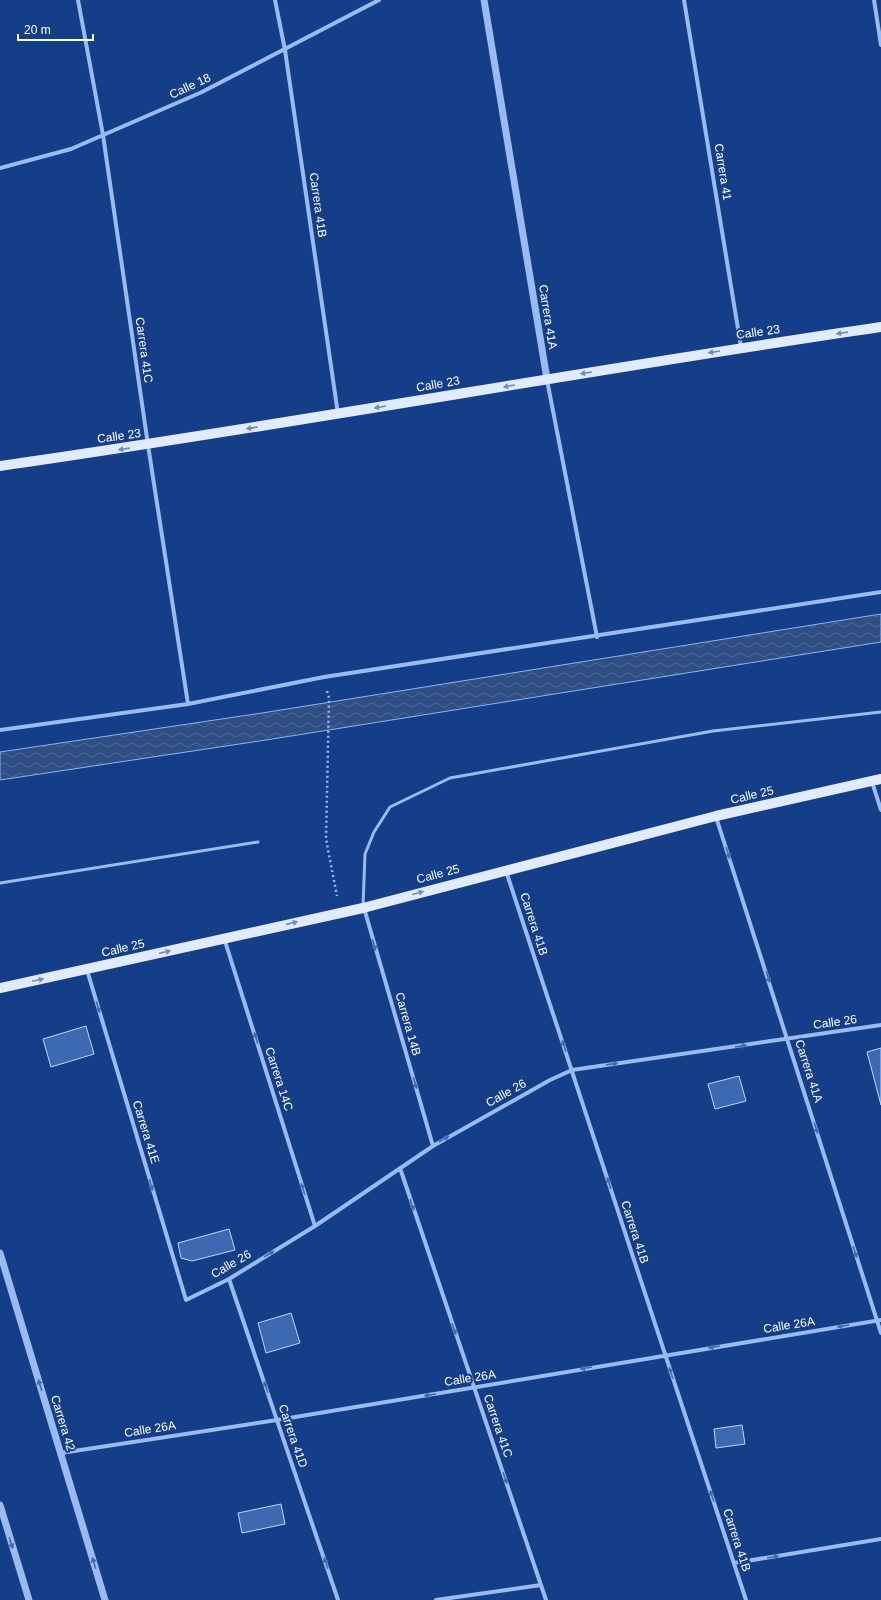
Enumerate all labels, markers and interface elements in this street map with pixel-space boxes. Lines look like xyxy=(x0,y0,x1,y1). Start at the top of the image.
scale bar xyxy=(18,16,93,42)
text: 20 m xyxy=(24,23,51,37)
street label: Calle 18 xyxy=(167,70,213,102)
street label: Carrera 41 xyxy=(712,143,734,202)
street label: Carrera 41B xyxy=(307,172,329,238)
street label: Carrera 41A xyxy=(536,284,560,350)
street label: Carrera 41C xyxy=(132,316,156,384)
street label: Calle 23 xyxy=(735,322,781,342)
one-way arrow xyxy=(836,330,848,336)
one-way arrow xyxy=(708,349,720,355)
one-way arrow xyxy=(579,370,592,376)
street label: Calle 23 xyxy=(415,373,461,395)
one-way arrow xyxy=(502,383,515,389)
one-way arrow xyxy=(374,404,386,410)
one-way arrow xyxy=(246,425,258,431)
street label: Calle 23 xyxy=(96,426,142,446)
one-way arrow xyxy=(118,446,130,452)
street label: Calle 25 xyxy=(729,783,775,807)
one-way arrow xyxy=(725,848,731,860)
street label: Calle 25 xyxy=(415,861,461,886)
one-way arrow xyxy=(412,890,424,896)
street label: Carrera 41B xyxy=(517,891,551,957)
one-way arrow xyxy=(286,920,298,926)
street label: Calle 25 xyxy=(100,936,146,960)
one-way arrow xyxy=(371,939,377,951)
one-way arrow xyxy=(159,948,171,954)
one-way arrow xyxy=(765,971,771,983)
one-way arrow xyxy=(32,977,44,983)
street label: Carrera 14B xyxy=(392,991,424,1057)
one-way arrow xyxy=(95,1001,101,1013)
street label: Calle 26 xyxy=(812,1012,858,1032)
one-way arrow xyxy=(253,1032,259,1044)
street label: Carrera 41A xyxy=(792,1038,826,1104)
one-way arrow xyxy=(561,1040,567,1052)
one-way arrow xyxy=(735,1043,747,1049)
street label: Carrera 14C xyxy=(262,1045,296,1113)
one-way arrow xyxy=(606,1061,618,1067)
street label: Calle 26 xyxy=(483,1076,529,1110)
one-way arrow xyxy=(412,1078,418,1090)
street label: Carrera 41E xyxy=(130,1099,162,1165)
one-way arrow xyxy=(813,1122,819,1134)
one-way arrow xyxy=(438,1136,450,1143)
one-way arrow xyxy=(606,1177,612,1189)
one-way arrow xyxy=(148,1180,154,1192)
one-way arrow xyxy=(300,1182,306,1194)
street label: Carrera 41B xyxy=(618,1199,652,1265)
one-way arrow xyxy=(410,1200,416,1212)
one-way arrow xyxy=(852,1246,858,1258)
street label: Calle 26 xyxy=(208,1247,254,1281)
one-way arrow xyxy=(263,1251,275,1258)
street label: Calle 26A xyxy=(762,1314,816,1336)
one-way arrow xyxy=(451,1323,457,1335)
one-way arrow xyxy=(836,1323,849,1329)
one-way arrow xyxy=(708,1344,720,1350)
one-way arrow xyxy=(580,1366,592,1372)
street label: Calle 26A xyxy=(443,1367,497,1389)
one-way arrow xyxy=(668,1367,674,1379)
one-way arrow xyxy=(37,1378,43,1390)
one-way arrow xyxy=(263,1381,269,1393)
one-way arrow xyxy=(424,1392,436,1398)
street label: Carrera 41C xyxy=(481,1393,515,1460)
street label: Carrera 42 xyxy=(48,1394,78,1453)
street label: Carrera 41D xyxy=(276,1403,310,1470)
street label: Calle 26A xyxy=(123,1418,177,1440)
one-way arrow xyxy=(502,1473,508,1485)
one-way arrow xyxy=(709,1490,715,1502)
street label: Carrera 41B xyxy=(720,1507,754,1573)
one-way arrow xyxy=(8,1537,14,1549)
one-way arrow xyxy=(767,1554,779,1560)
one-way arrow xyxy=(91,1556,97,1568)
one-way arrow xyxy=(323,1557,329,1569)

